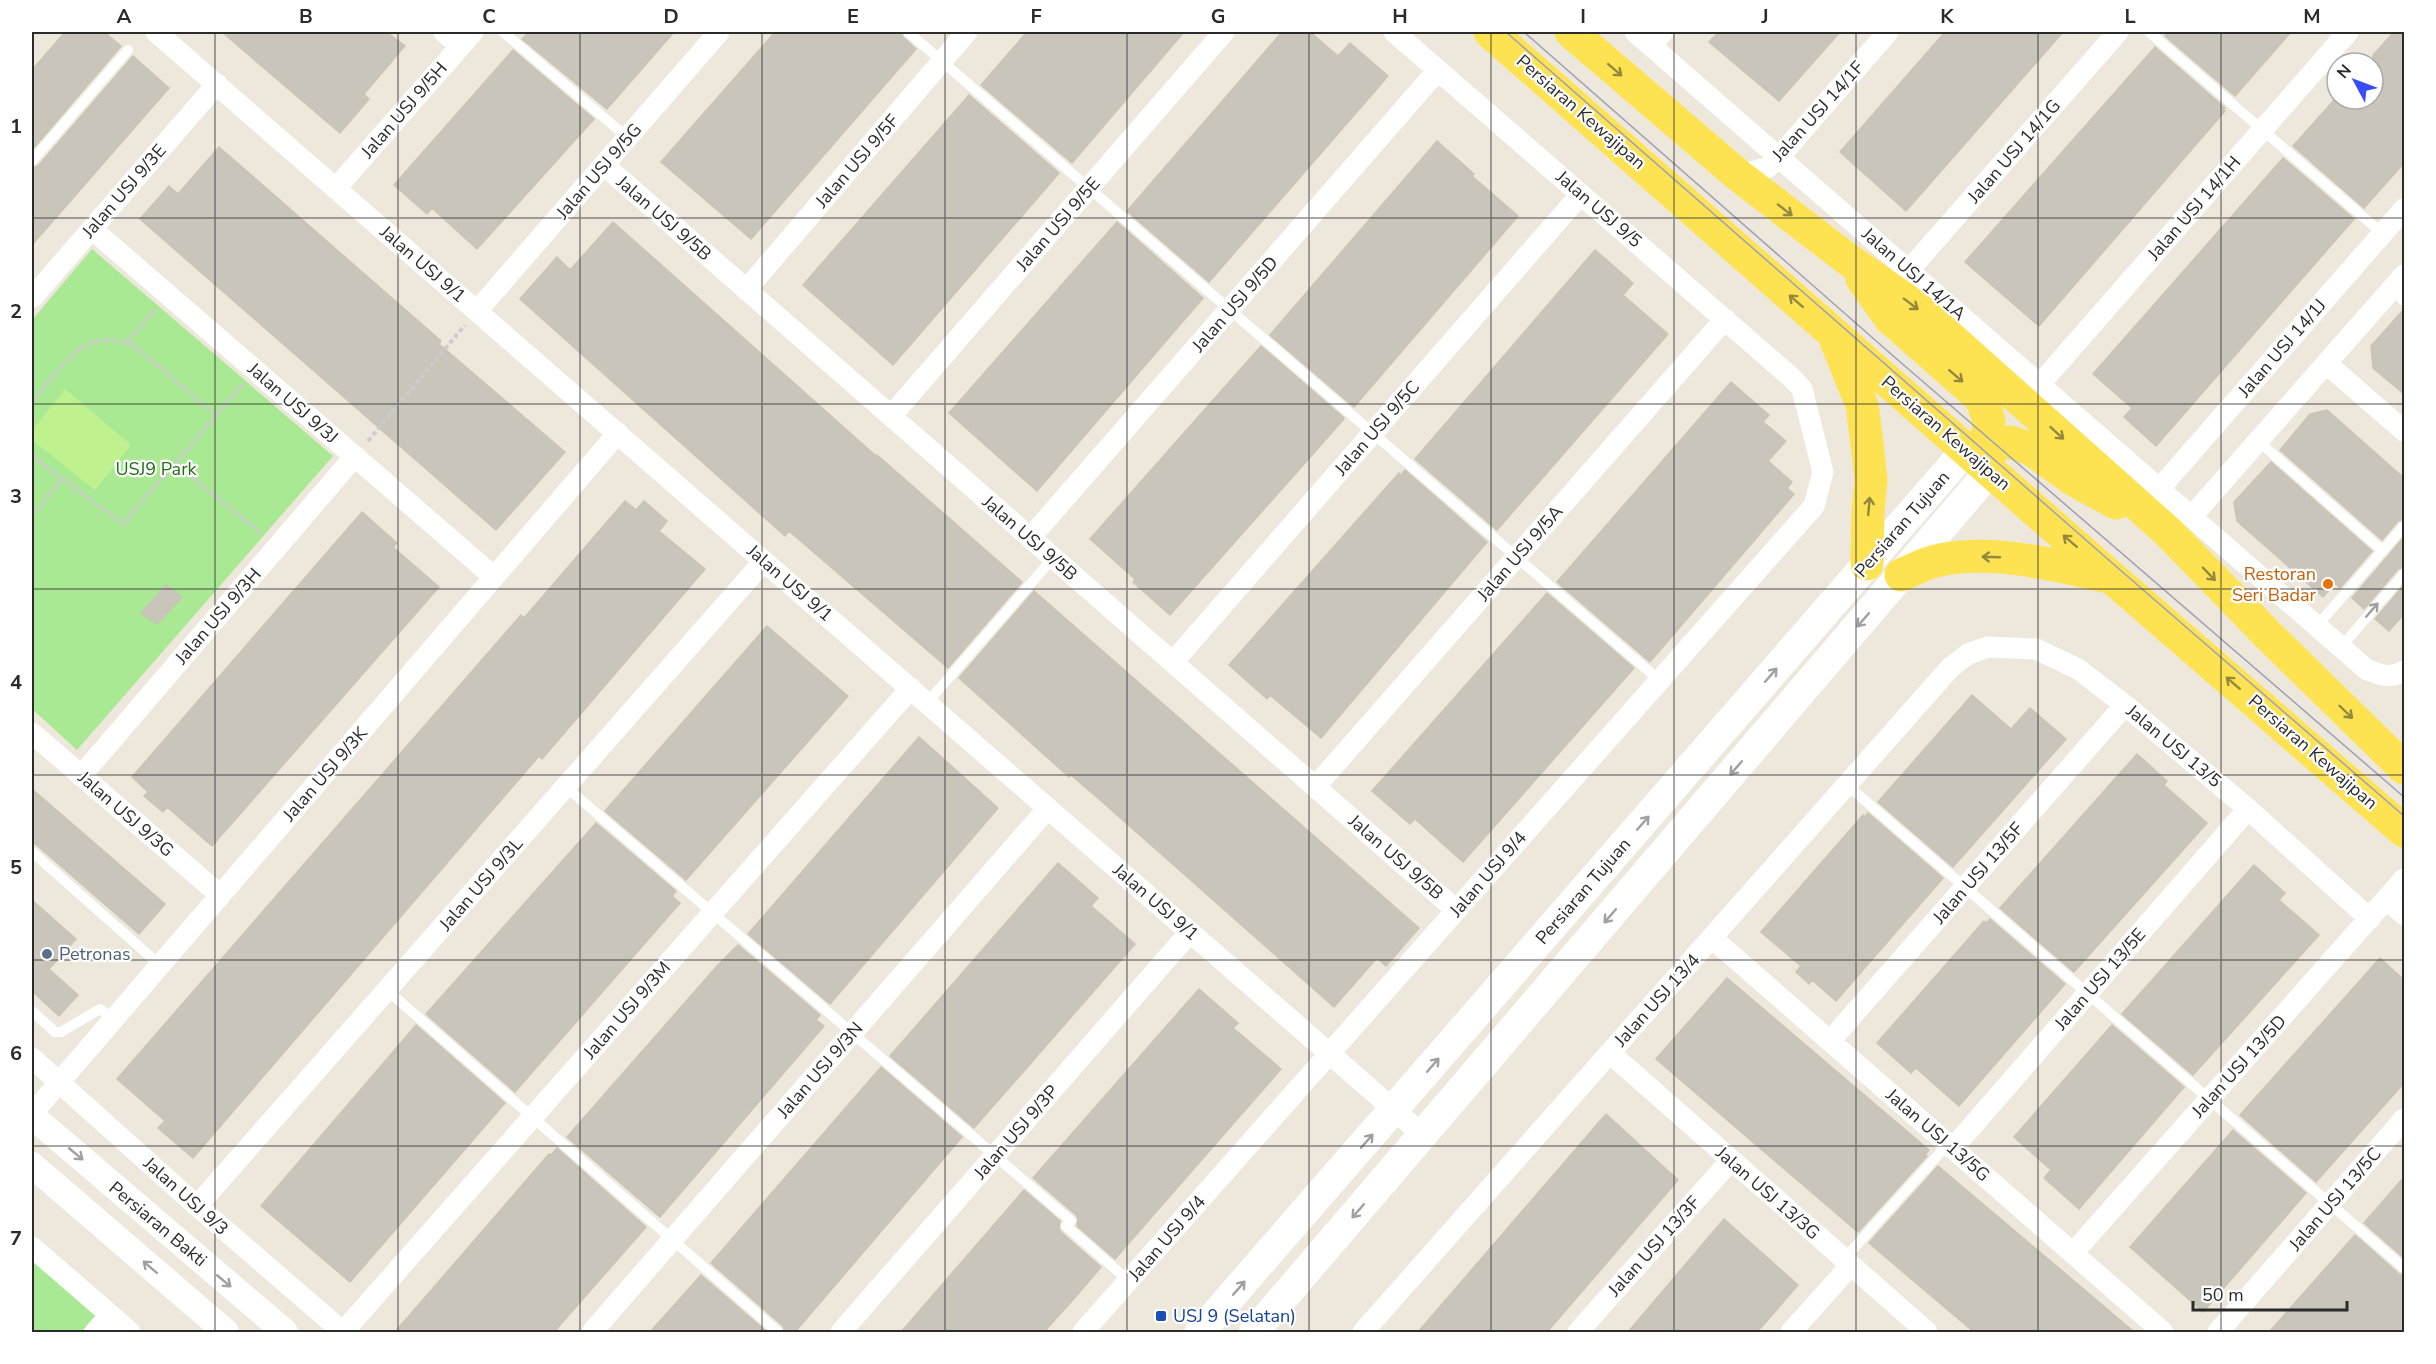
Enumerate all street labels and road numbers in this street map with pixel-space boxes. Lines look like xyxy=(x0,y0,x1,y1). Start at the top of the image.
street label: Persiaran Kewajipan xyxy=(1511,49,1651,175)
street label: Jalan USJ 14/1F xyxy=(1766,56,1869,167)
street label: Jalan USJ 9/5H xyxy=(355,57,452,164)
street label: Jalan USJ 14/1G xyxy=(1962,94,2066,209)
street label: Jalan USJ 9/5F xyxy=(809,109,904,213)
street label: Jalan USJ 9/5G xyxy=(550,118,647,225)
street label: Jalan USJ 9/3E xyxy=(76,139,171,244)
street label: Jalan USJ 14/1H xyxy=(2141,151,2246,266)
street label: Jalan USJ 9/5 xyxy=(1550,164,1647,253)
street label: Jalan USJ 9/5B xyxy=(611,169,717,266)
street label: Jalan USJ 9/5E xyxy=(1010,172,1105,277)
street label: Jalan USJ 9/1 xyxy=(374,219,471,308)
street label: Jalan USJ 14/1A xyxy=(1856,222,1971,326)
street label: Jalan USJ 9/5D xyxy=(1186,251,1283,358)
street label: Jalan USJ 14/1J xyxy=(2232,294,2331,403)
street label: Jalan USJ 9/3J xyxy=(242,357,343,449)
street label: Persiaran Kewajipan xyxy=(1876,370,2016,496)
street label: Jalan USJ 9/5C xyxy=(1328,375,1425,481)
street label: Persiaran Tujuan xyxy=(1849,466,1955,582)
street label: Jalan USJ 9/5B xyxy=(977,489,1083,586)
street label: Jalan USJ 9/5A xyxy=(1471,500,1568,607)
street label: Jalan USJ 9/1 xyxy=(741,538,838,627)
street label: Jalan USJ 9/3H xyxy=(169,563,266,670)
street label: Persiaran Kewajipan xyxy=(2243,689,2383,815)
street label: Jalan USJ 13/5 xyxy=(2121,699,2227,793)
street label: Jalan USJ 9/3K xyxy=(277,721,373,827)
street label: Jalan USJ 9/3G xyxy=(72,765,179,862)
street label: Jalan USJ 9/5B xyxy=(1343,808,1449,905)
street label: Jalan USJ 13/5F xyxy=(1927,817,2029,930)
street label: Jalan USJ 9/4 xyxy=(1443,826,1532,923)
street label: Jalan USJ 9/3L xyxy=(433,832,528,936)
street label: Persiaran Tujuan xyxy=(1530,833,1636,949)
street label: Jalan USJ 9/1 xyxy=(1107,857,1204,946)
street label: Jalan USJ 13/5E xyxy=(2048,923,2151,1036)
street label: Jalan USJ 13/4 xyxy=(1608,948,1705,1052)
street label: Jalan USJ 9/3M xyxy=(577,956,676,1065)
street label: Jalan USJ 13/5D xyxy=(2186,1010,2292,1123)
street label: Jalan USJ 9/3N xyxy=(771,1017,868,1124)
street label: Jalan USJ 9/3P xyxy=(968,1080,1064,1185)
street label: Jalan USJ 13/5G xyxy=(1880,1083,1995,1187)
street label: Jalan USJ 13/3G xyxy=(1710,1141,1825,1245)
street label: Jalan USJ 13/5C xyxy=(2283,1142,2386,1256)
street label: Jalan USJ 9/3 xyxy=(138,1151,234,1240)
street label: Persiaran Bakti xyxy=(104,1176,212,1272)
street label: Jalan USJ 9/4 xyxy=(1122,1190,1211,1287)
street label: Jalan USJ 13/3F xyxy=(1602,1191,1705,1302)

